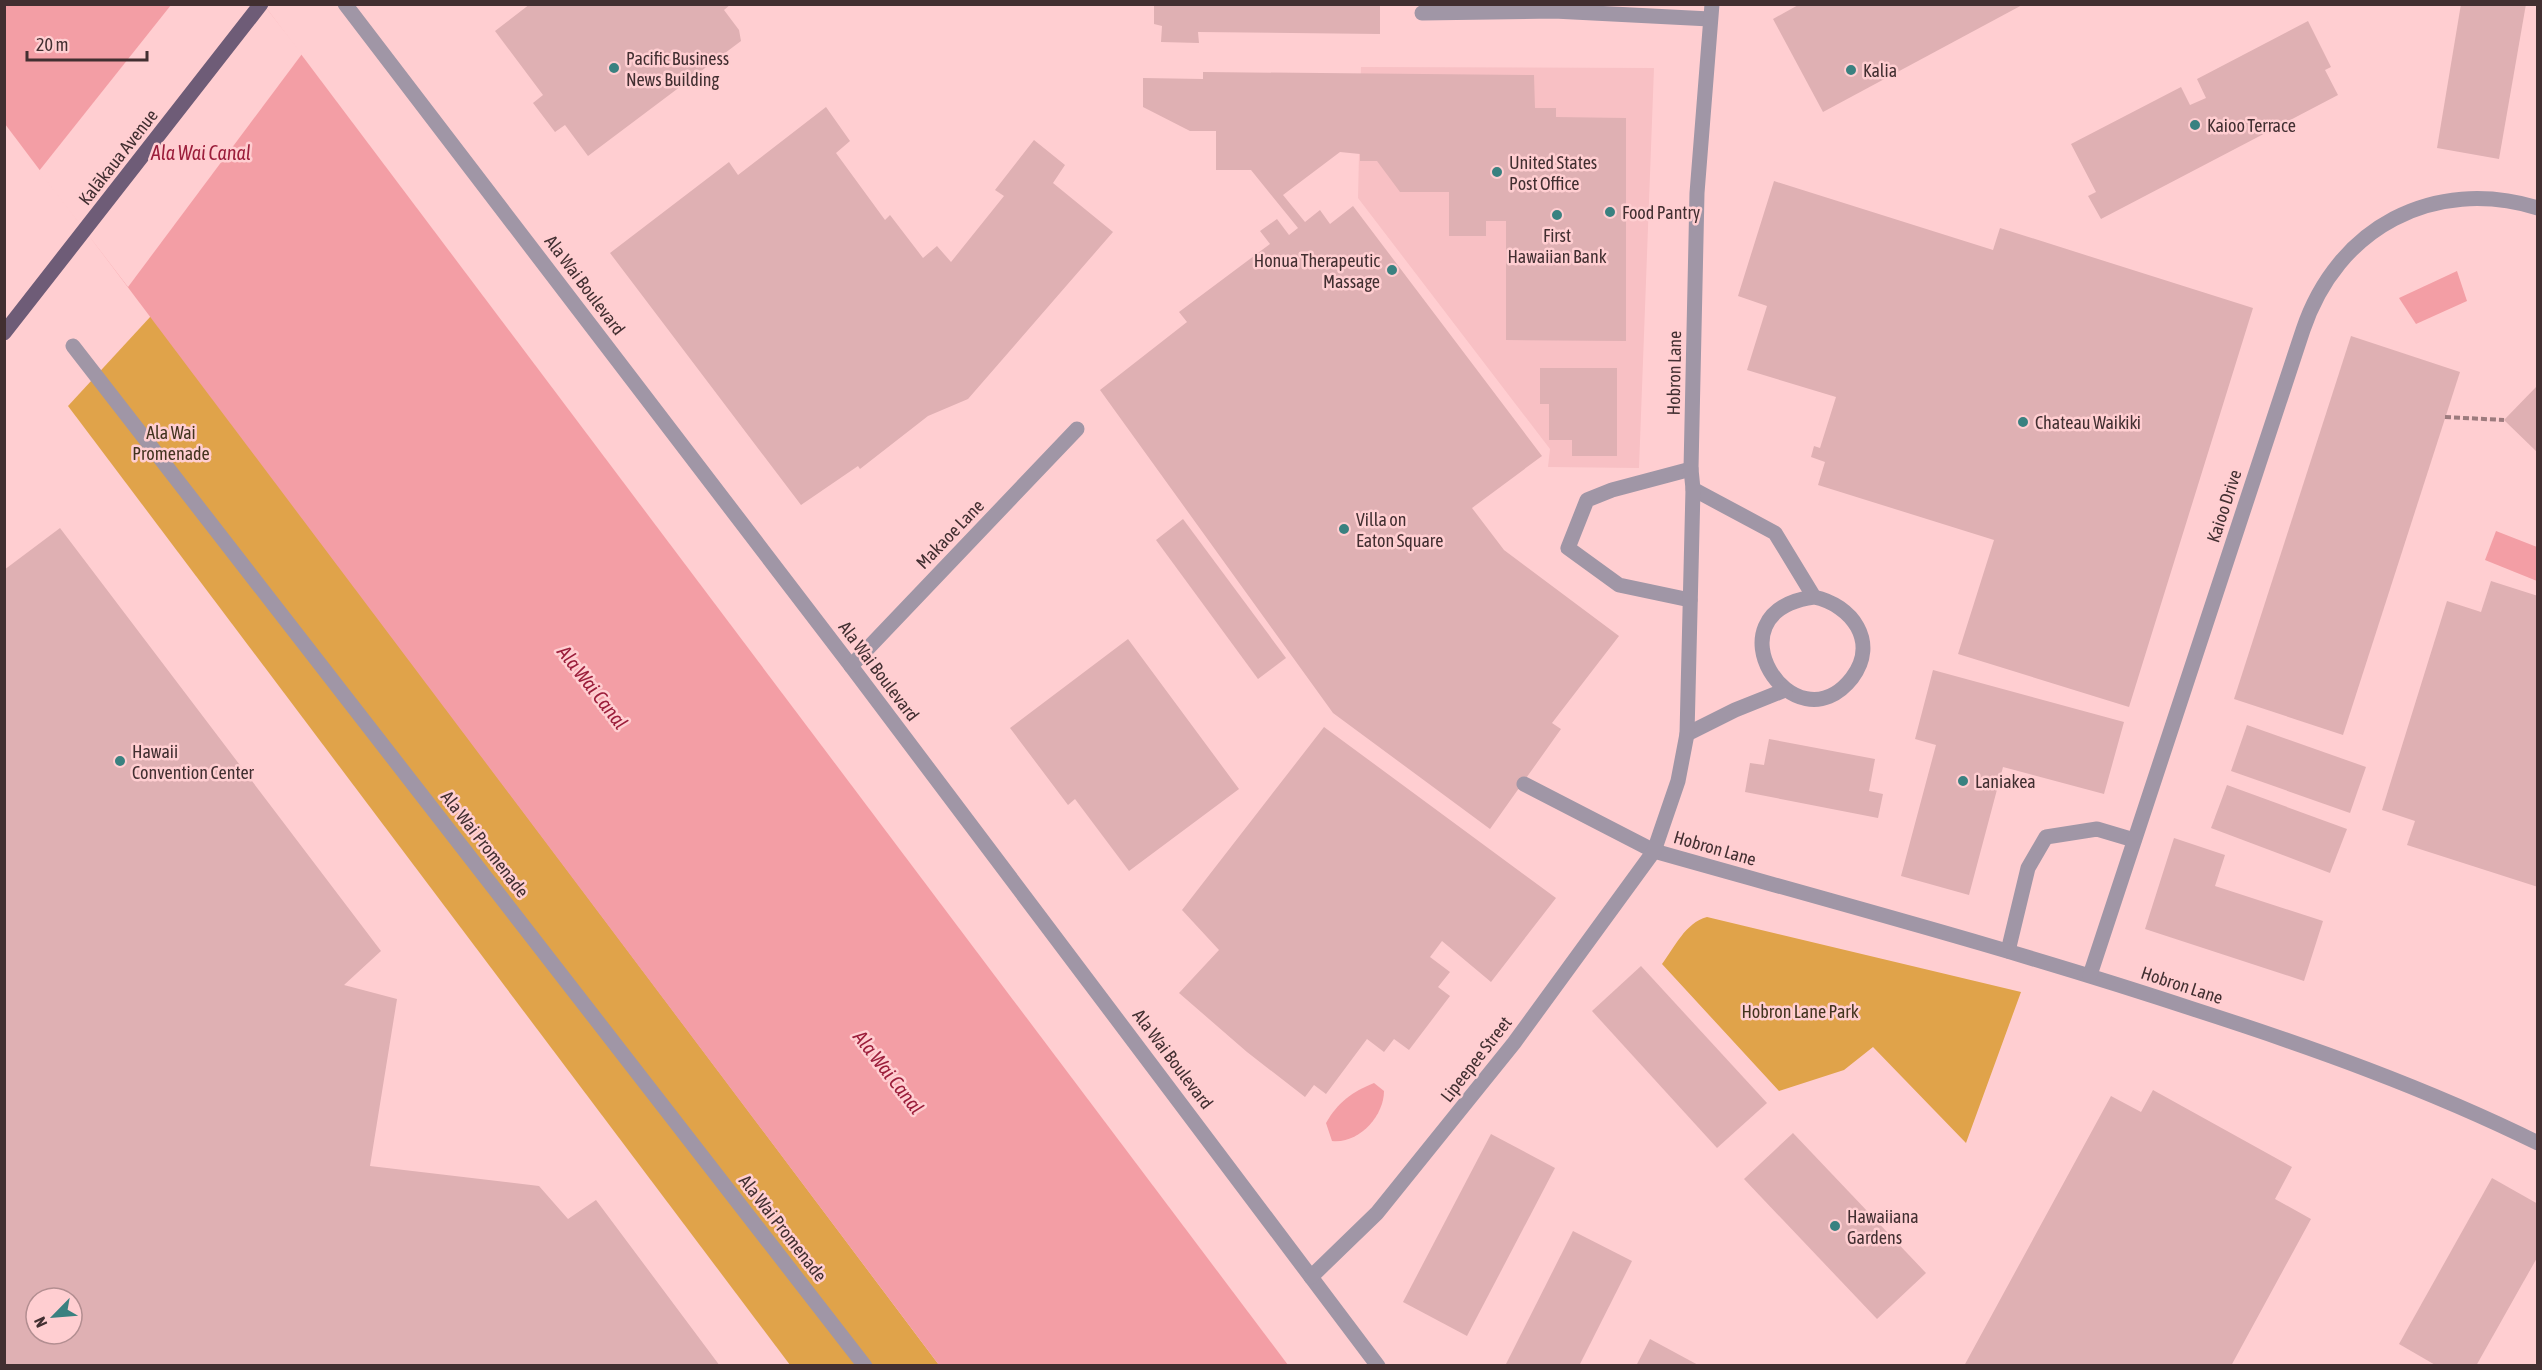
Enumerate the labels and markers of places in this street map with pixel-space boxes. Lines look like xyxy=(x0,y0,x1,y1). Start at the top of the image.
place label: Pacific Business News Building xyxy=(626,48,729,90)
place label: Kalia xyxy=(1863,60,1897,81)
marker: Pacific Business News Building xyxy=(607,61,621,75)
marker: Kalia xyxy=(1844,63,1858,77)
place label: Kaioo Terrace xyxy=(2207,115,2296,136)
marker: Kaioo Terrace xyxy=(2188,118,2202,132)
place label: United States Post Office xyxy=(1509,152,1597,194)
marker: United States Post Office xyxy=(1490,165,1504,179)
place label: Food Pantry xyxy=(1622,202,1700,223)
marker: Food Pantry xyxy=(1603,205,1617,219)
marker: First Hawaiian Bank xyxy=(1550,208,1564,222)
place label: First Hawaiian Bank xyxy=(1507,225,1607,267)
place label: Honua Therapeutic Massage xyxy=(1254,250,1380,292)
marker: Honua Therapeutic Massage xyxy=(1385,263,1399,277)
place label: Chateau Waikiki xyxy=(2035,412,2141,433)
marker: Chateau Waikiki xyxy=(2016,415,2030,429)
place label: Villa on Eaton Square xyxy=(1356,509,1443,551)
marker: Villa on Eaton Square xyxy=(1337,522,1351,536)
place label: Hawaii Convention Center xyxy=(132,741,255,783)
marker: Hawaii Convention Center xyxy=(113,754,127,768)
place label: Laniakea xyxy=(1975,771,2036,792)
marker: Laniakea xyxy=(1956,774,1970,788)
place label: Hawaiiana Gardens xyxy=(1847,1206,1919,1248)
marker: Hawaiiana Gardens xyxy=(1828,1219,1842,1233)

